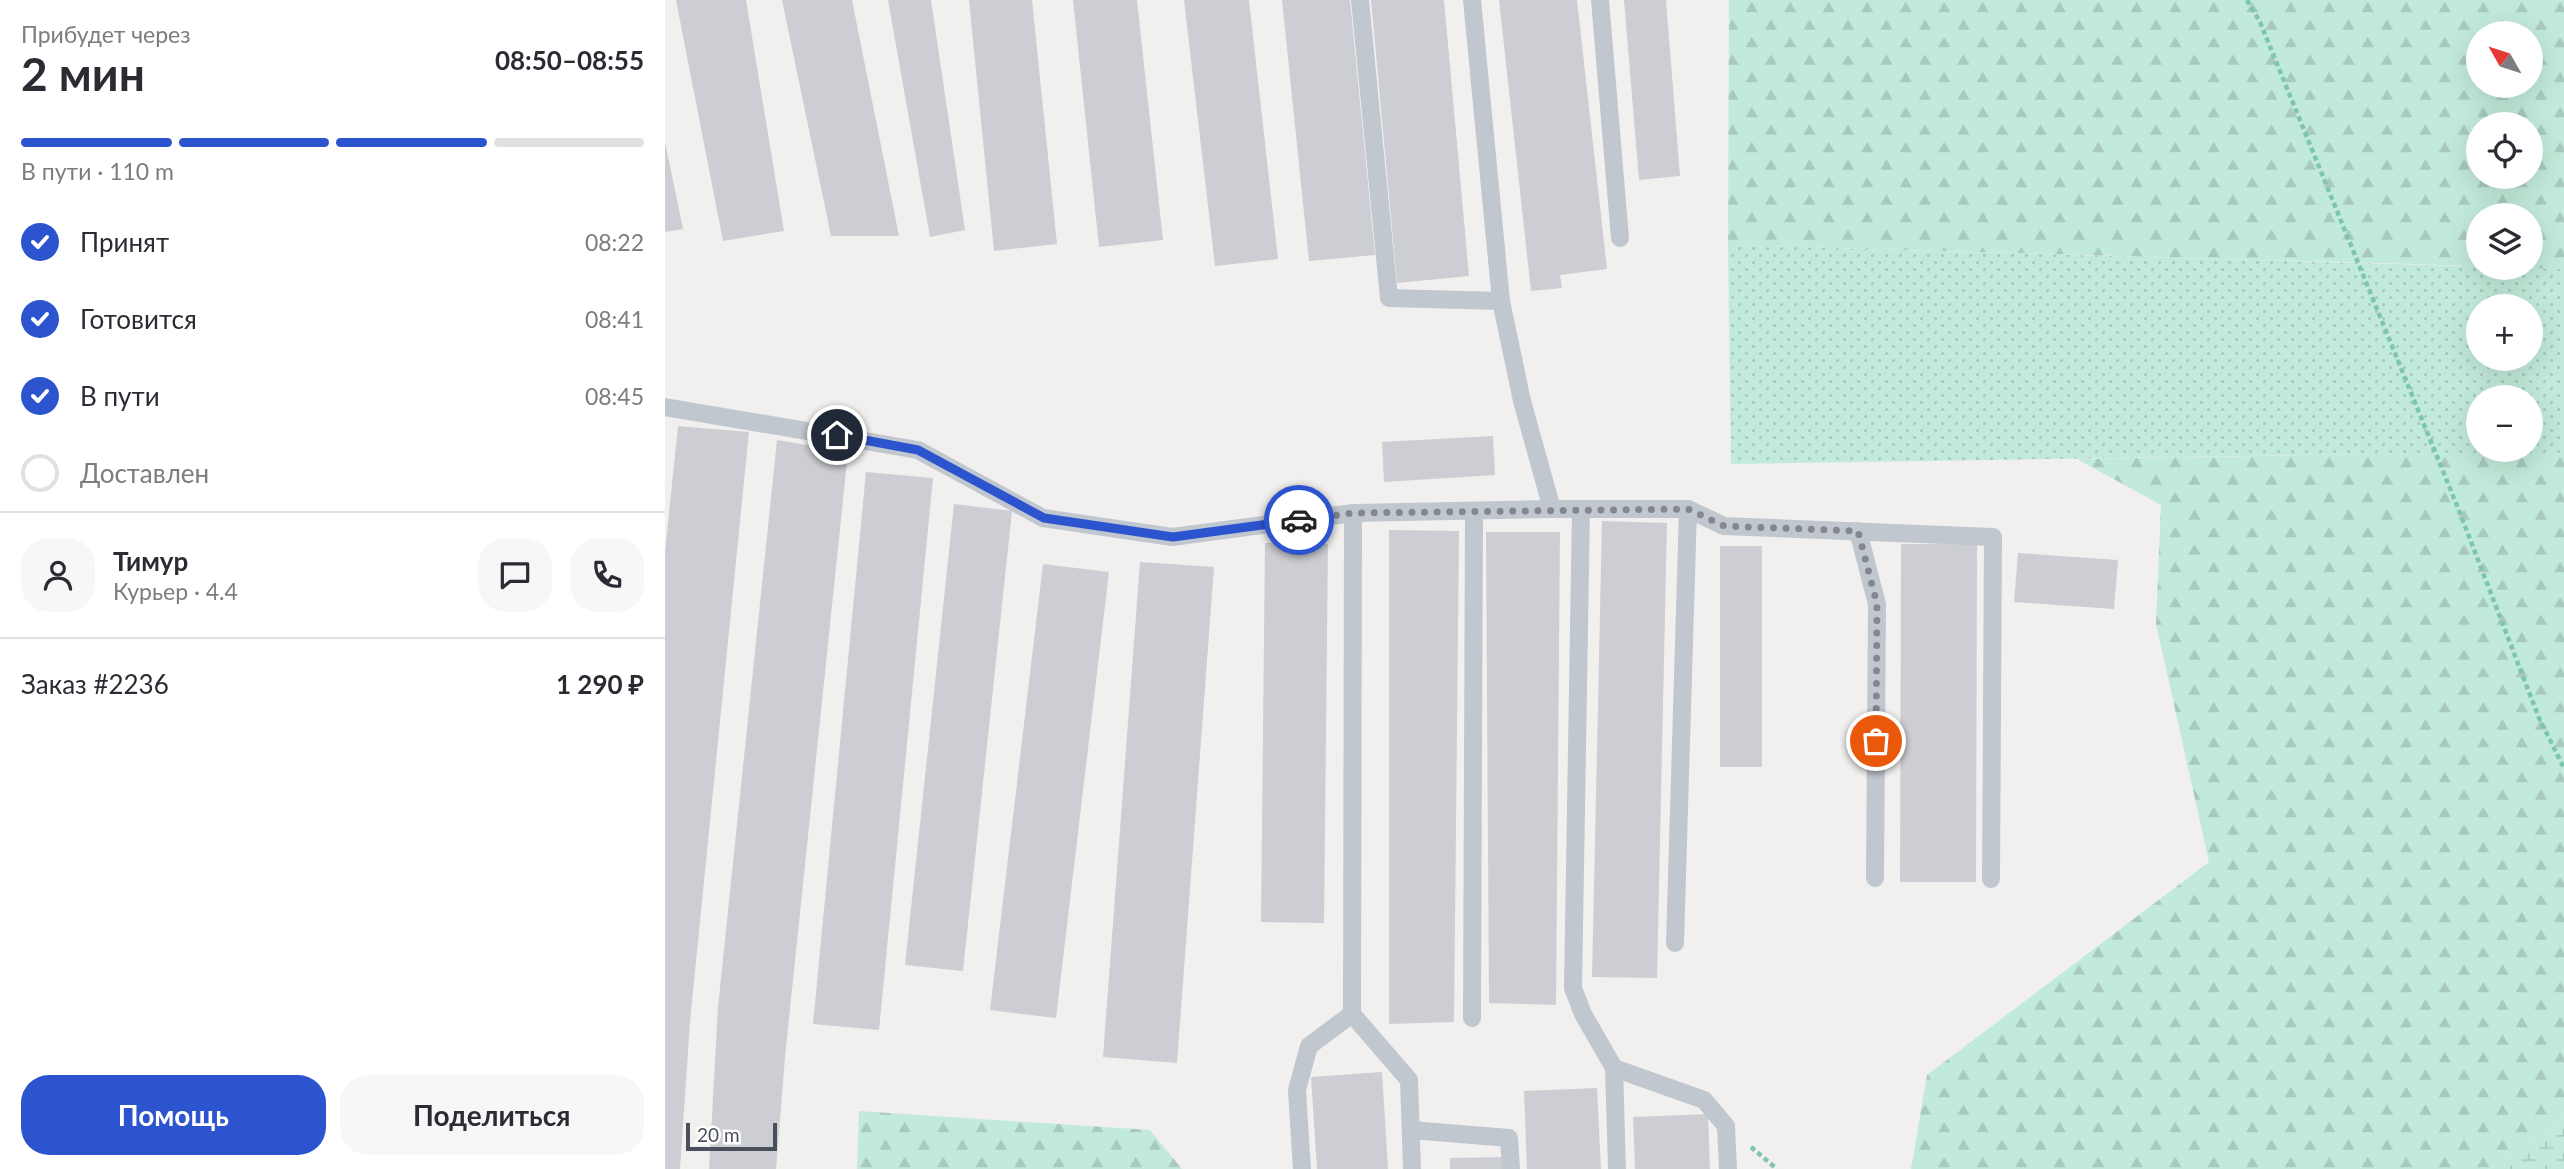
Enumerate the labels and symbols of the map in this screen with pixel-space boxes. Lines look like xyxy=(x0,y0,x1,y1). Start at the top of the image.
north arrow xyxy=(2466,21,2543,98)
pin xyxy=(807,405,867,465)
courier xyxy=(1264,485,1334,555)
pin xyxy=(1846,711,1906,771)
scale bar xyxy=(686,1120,777,1152)

